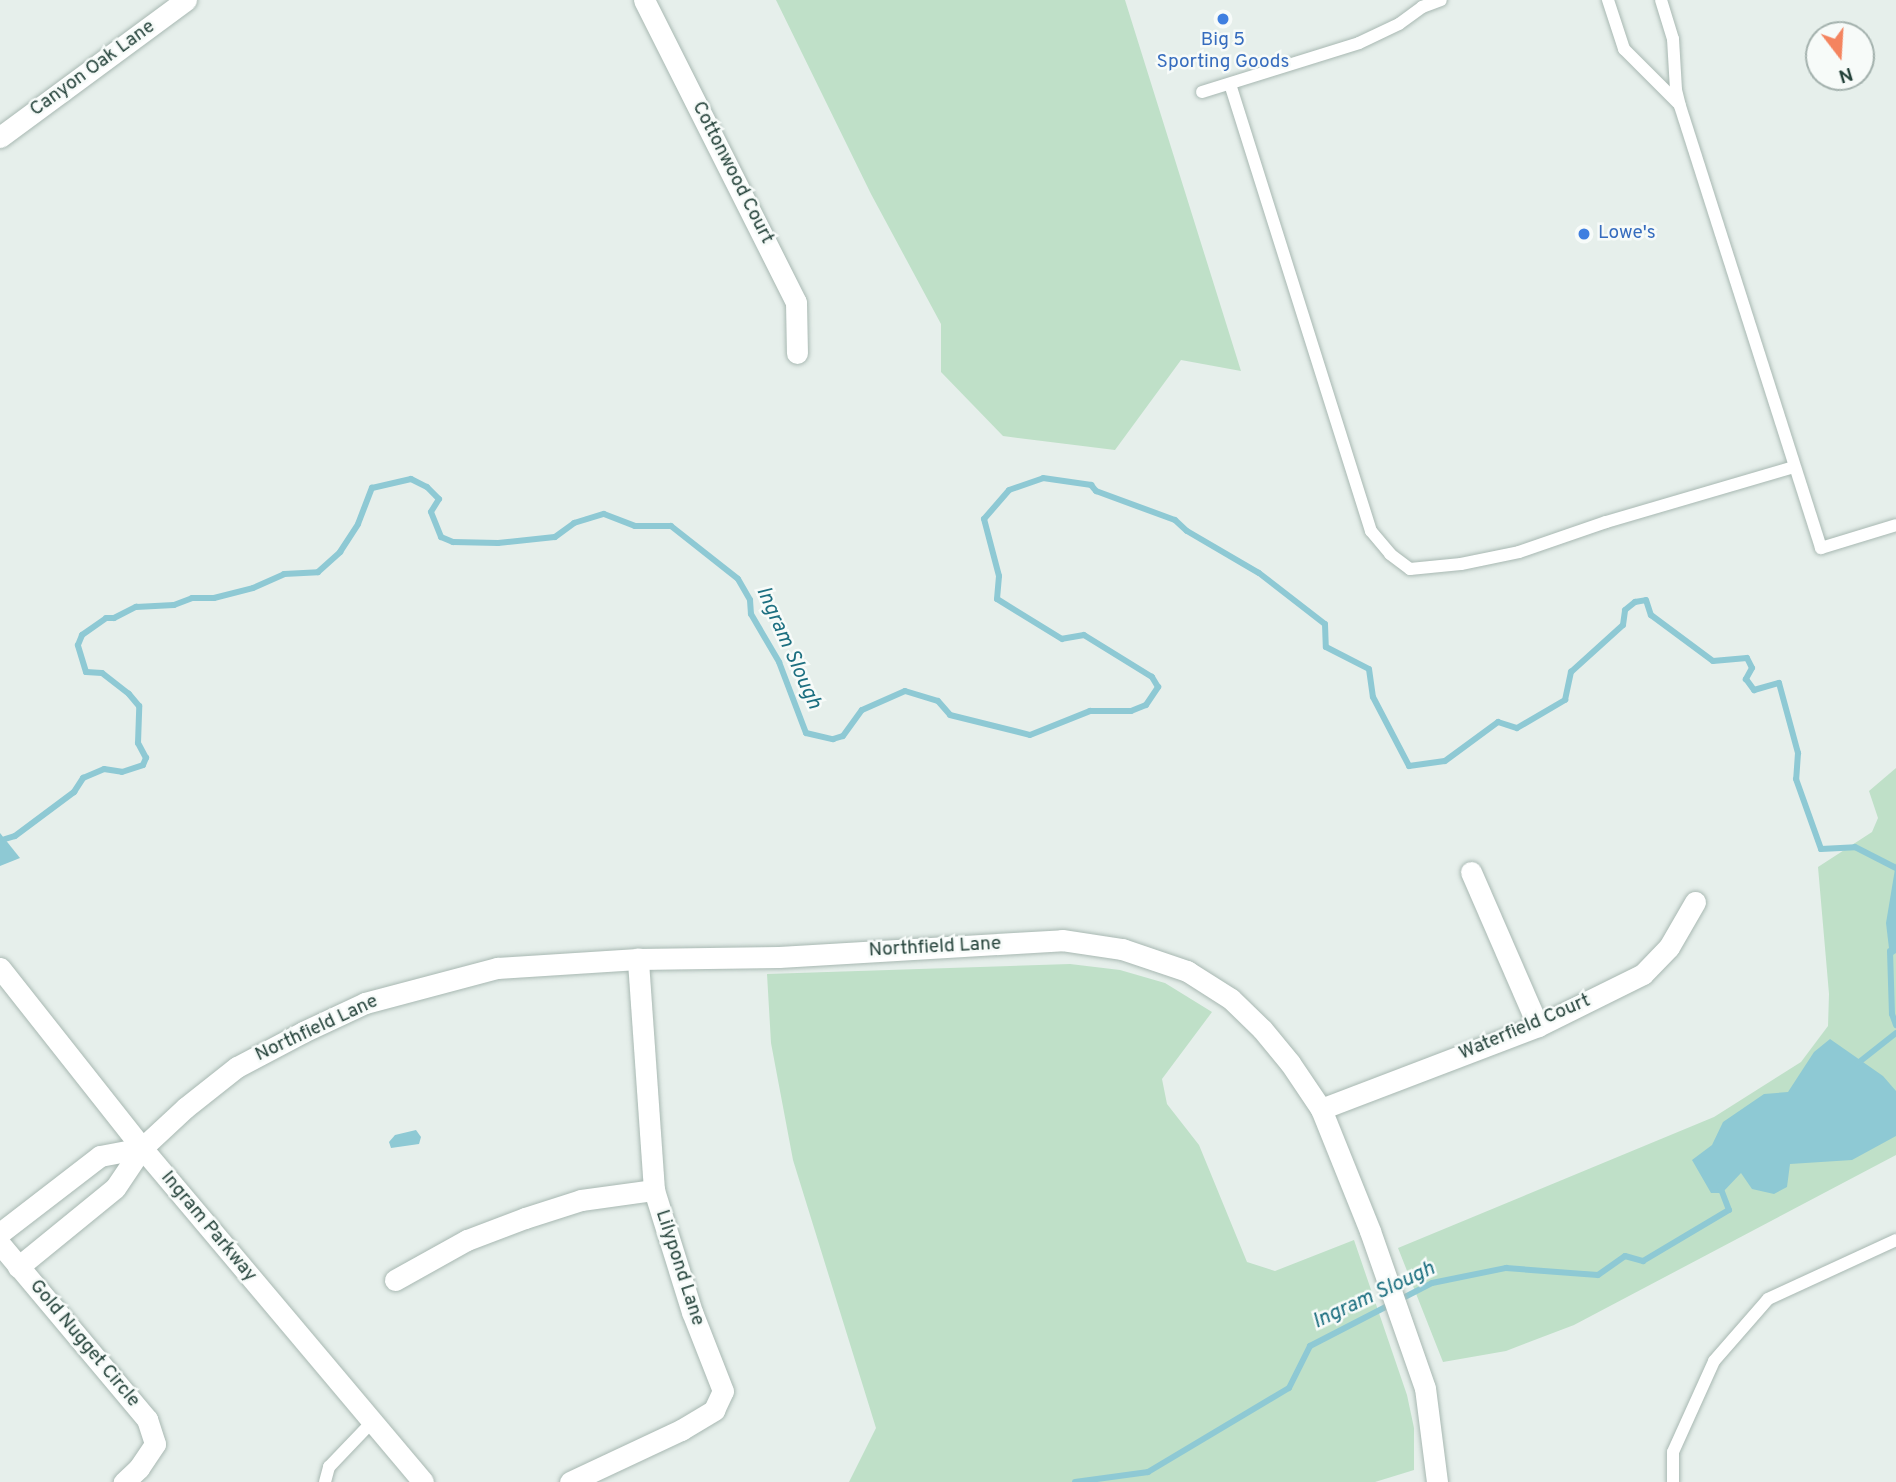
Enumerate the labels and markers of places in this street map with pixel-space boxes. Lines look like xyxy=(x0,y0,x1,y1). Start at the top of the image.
marker: Big 5 Sporting Goods xyxy=(1215,11,1231,27)
place label: Big 5 Sporting Goods xyxy=(1157,30,1289,74)
place label: Lowe's xyxy=(1598,223,1656,245)
marker: Lowe's xyxy=(1576,226,1592,242)

